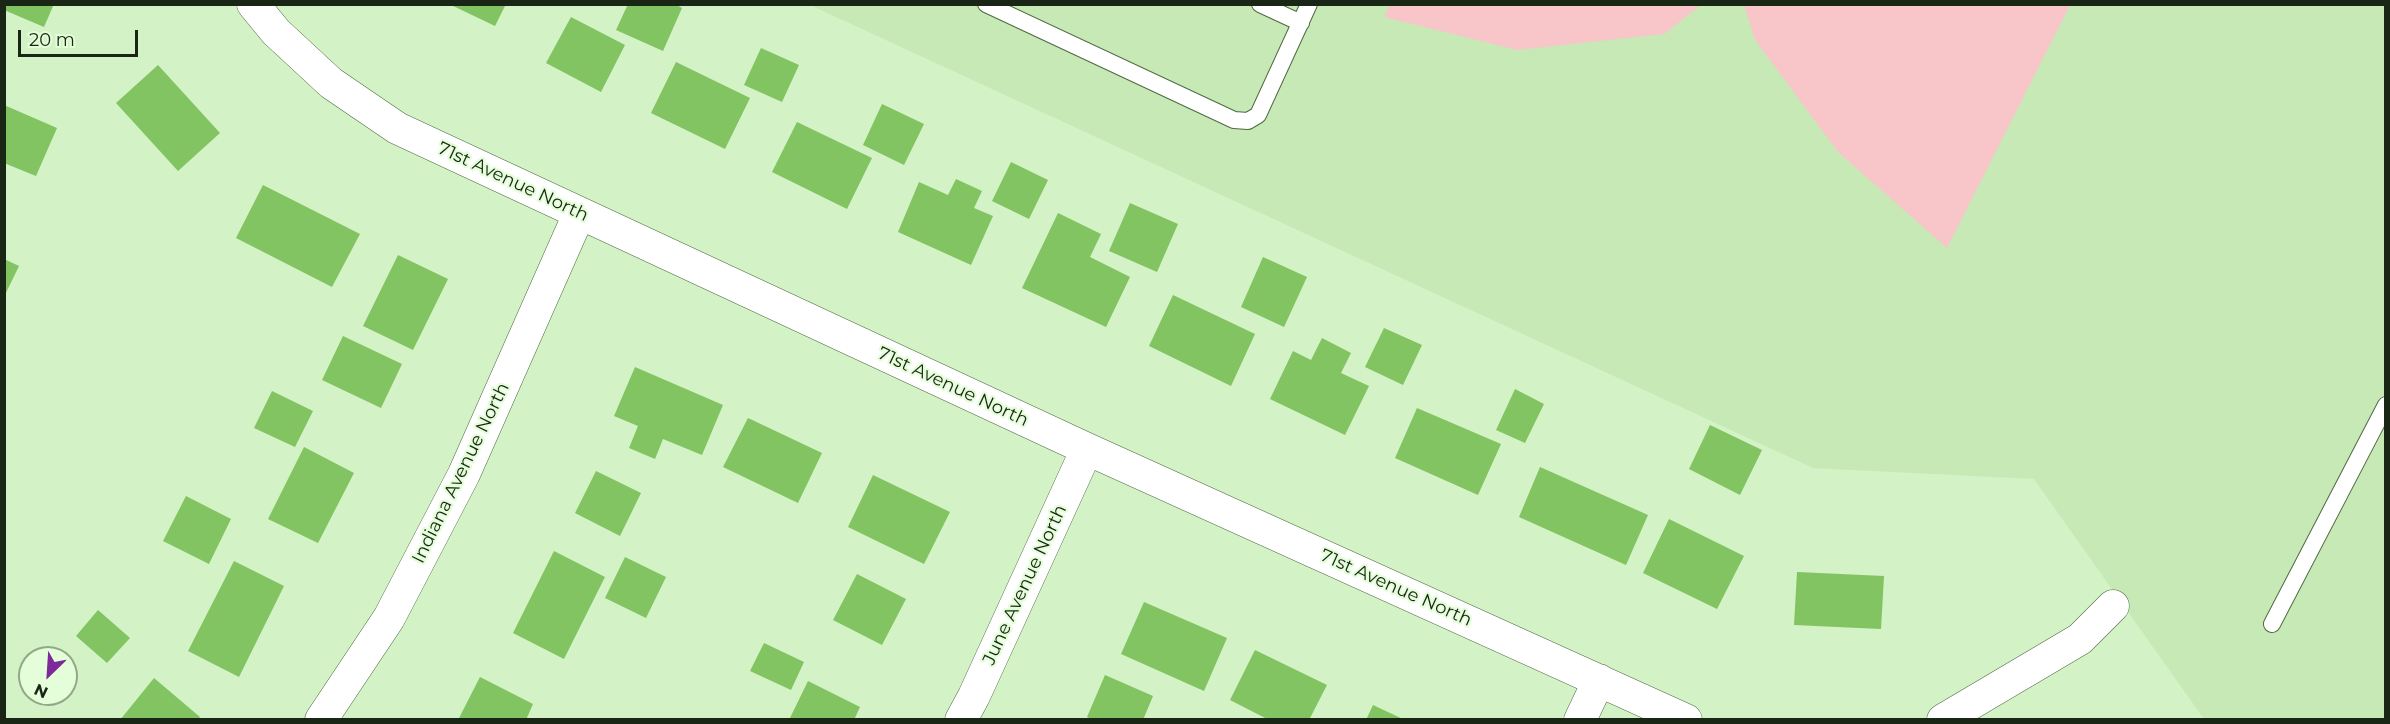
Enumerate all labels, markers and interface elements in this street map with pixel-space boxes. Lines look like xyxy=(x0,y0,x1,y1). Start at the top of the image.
scale bar xyxy=(21,18,141,56)
text: 20 m xyxy=(29,29,75,51)
street label: 71st Avenue North xyxy=(434,138,592,226)
street label: 71st Avenue North xyxy=(874,343,1032,431)
street label: Indiana Avenue North xyxy=(408,379,514,567)
street label: June Avenue North xyxy=(978,501,1072,669)
street label: 71st Avenue North xyxy=(1317,545,1475,631)
north arrow xyxy=(18,646,78,706)
text: N xyxy=(31,680,51,702)

